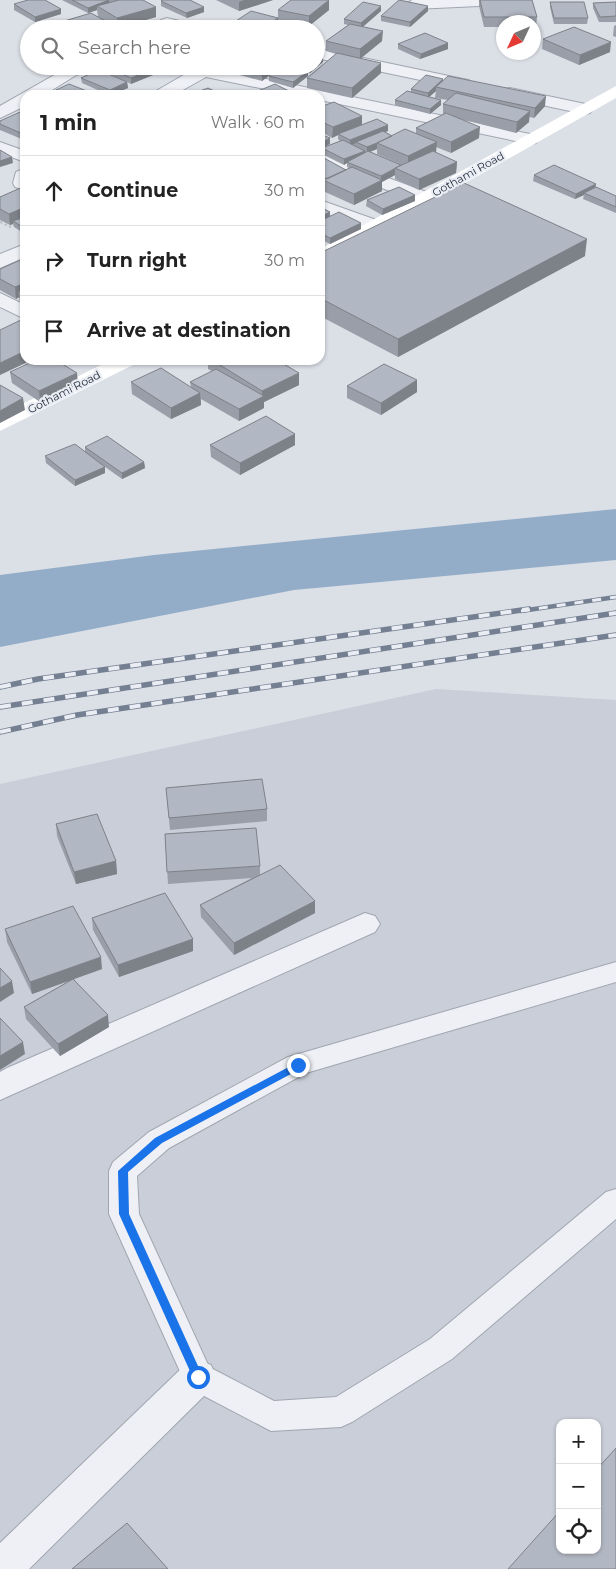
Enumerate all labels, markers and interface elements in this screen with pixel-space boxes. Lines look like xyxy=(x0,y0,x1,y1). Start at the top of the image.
north arrow xyxy=(496,15,541,60)
search box xyxy=(20,20,325,75)
icon: search xyxy=(38,34,66,62)
text: Search here xyxy=(78,36,191,59)
text: 1 min xyxy=(40,110,97,135)
text: Walk · 60 m xyxy=(211,113,305,132)
street label: Gothami Road xyxy=(430,148,506,200)
icon: ahead xyxy=(40,177,68,205)
text: Continue xyxy=(87,179,178,202)
text: 30 m xyxy=(264,181,305,200)
icon: right xyxy=(40,247,68,275)
text: Turn right xyxy=(87,249,187,272)
text: 30 m xyxy=(264,251,305,270)
icon: arrive xyxy=(40,317,68,345)
text: Arrive at destination xyxy=(87,319,291,342)
street label: Gothami Road xyxy=(25,368,103,416)
route end xyxy=(287,1054,310,1077)
route start xyxy=(187,1366,210,1389)
map controls xyxy=(556,1419,601,1554)
button: + xyxy=(556,1419,601,1464)
button: − xyxy=(556,1464,601,1509)
button: locate xyxy=(556,1509,601,1554)

